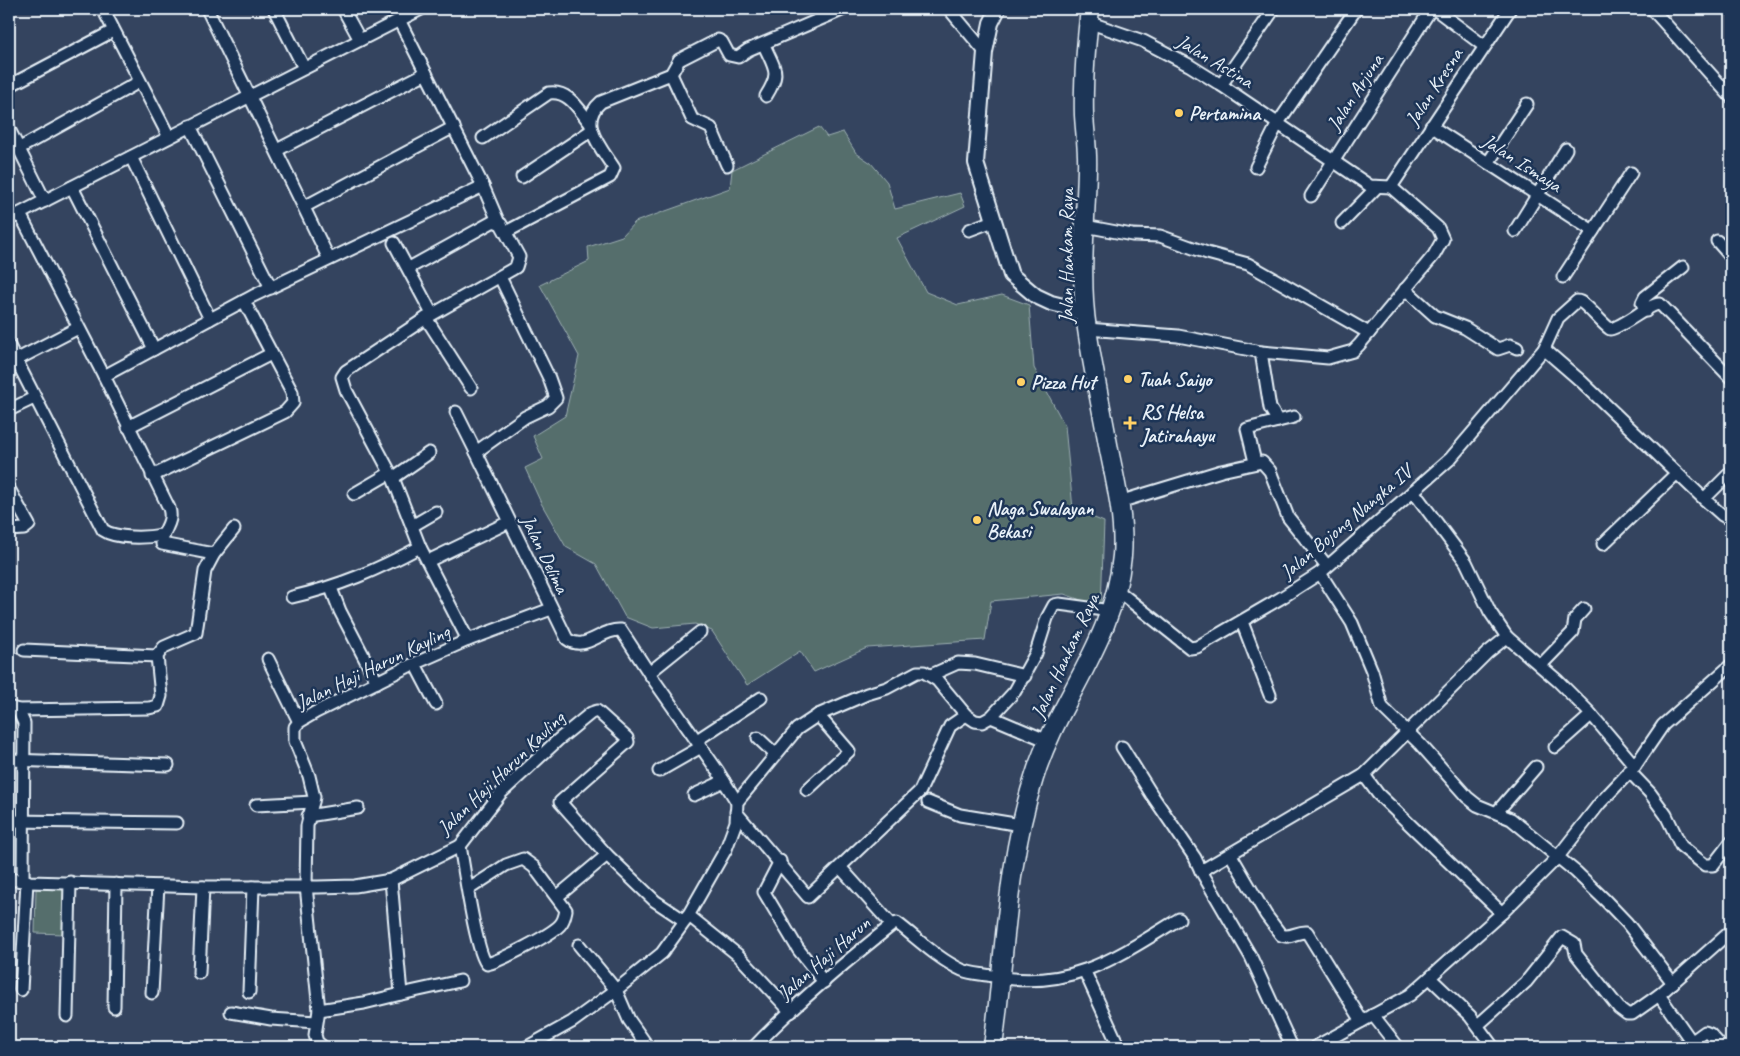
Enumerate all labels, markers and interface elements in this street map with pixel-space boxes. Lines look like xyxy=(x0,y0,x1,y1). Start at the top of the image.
street label: Jalan Astina xyxy=(1171,28,1259,94)
street label: Jalan Kresna xyxy=(1399,42,1469,131)
street label: Jalan Arjuna xyxy=(1320,48,1390,136)
place label: Pertamina xyxy=(1189,101,1262,126)
marker: Pertamina xyxy=(1173,107,1185,119)
street label: Jalan Ismaya xyxy=(1477,128,1567,199)
street label: Jalan Hankam Raya xyxy=(1054,187,1079,325)
place label: Tuah Saiyo xyxy=(1138,367,1213,393)
place label: Pizza Hut xyxy=(1031,370,1099,395)
marker: Tuah Saiyo xyxy=(1122,373,1134,385)
marker: Pizza Hut xyxy=(1015,376,1027,388)
place label: RS Helsa Jatirahayu xyxy=(1139,400,1216,448)
marker: RS Helsa Jatirahayu xyxy=(1123,416,1137,430)
street label: Jalan Bojong Nangka IV xyxy=(1274,457,1420,585)
place label: Naga Swalayan Bekasi xyxy=(987,496,1094,544)
street label: Jalan Delima xyxy=(515,510,576,599)
marker: Naga Swalayan Bekasi xyxy=(971,514,983,526)
street label: Jalan Hankam Raya xyxy=(1025,588,1106,723)
street label: Jalan Haji Harun Kayling xyxy=(291,618,456,715)
street label: Jalan Haji Harun Kavling xyxy=(431,705,571,841)
street label: Jalan Haji Harun xyxy=(772,910,876,1006)

